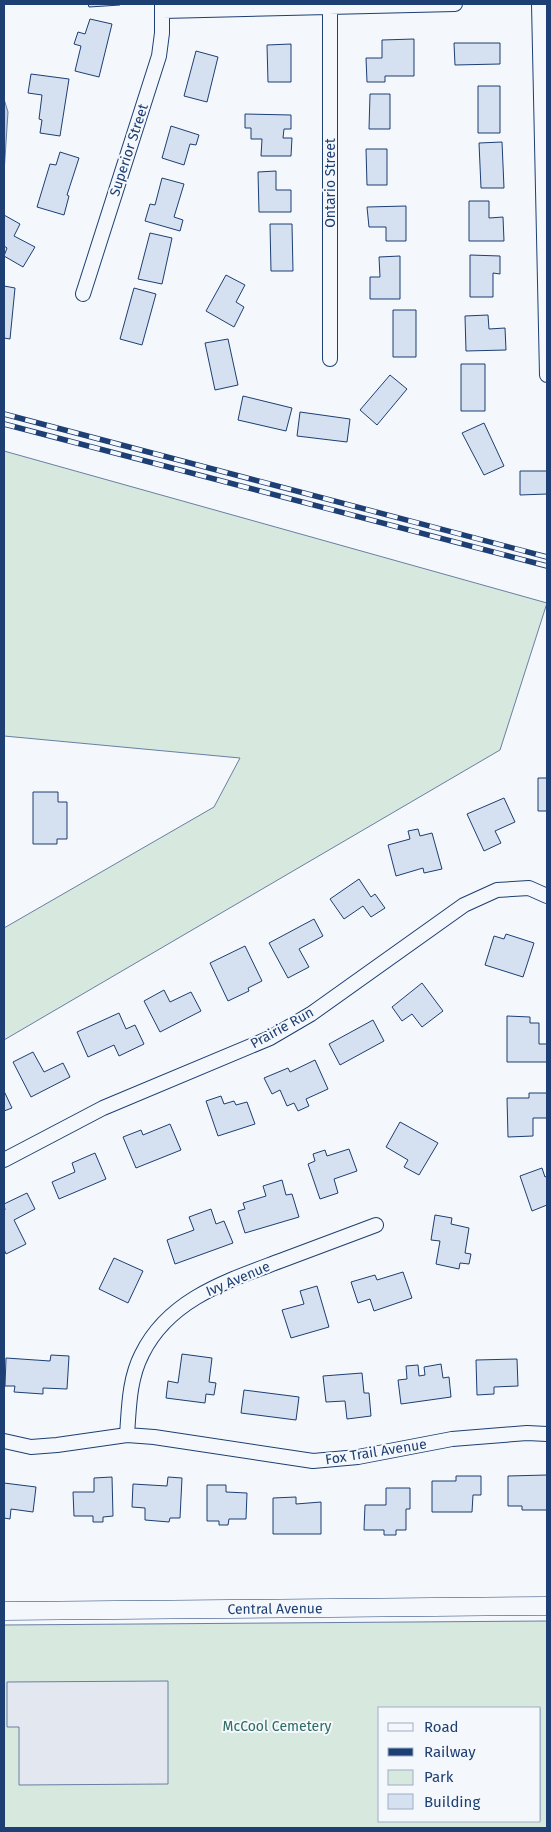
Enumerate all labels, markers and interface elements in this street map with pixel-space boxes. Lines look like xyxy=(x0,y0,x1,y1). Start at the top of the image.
street label: Superior Street xyxy=(106,101,152,198)
street label: Ontario Street xyxy=(322,137,339,228)
street label: Prairie Run xyxy=(247,1004,317,1052)
street label: Ivy Avenue xyxy=(203,1258,273,1300)
street label: Fox Trail Avenue xyxy=(324,1436,428,1468)
street label: Central Avenue xyxy=(227,1600,323,1617)
legend xyxy=(378,1707,541,1822)
park label: McCool Cemetery xyxy=(223,1718,332,1735)
text: Road xyxy=(424,1718,459,1736)
text: Railway xyxy=(424,1743,476,1761)
text: Park xyxy=(424,1768,454,1786)
text: Building xyxy=(424,1793,480,1811)

